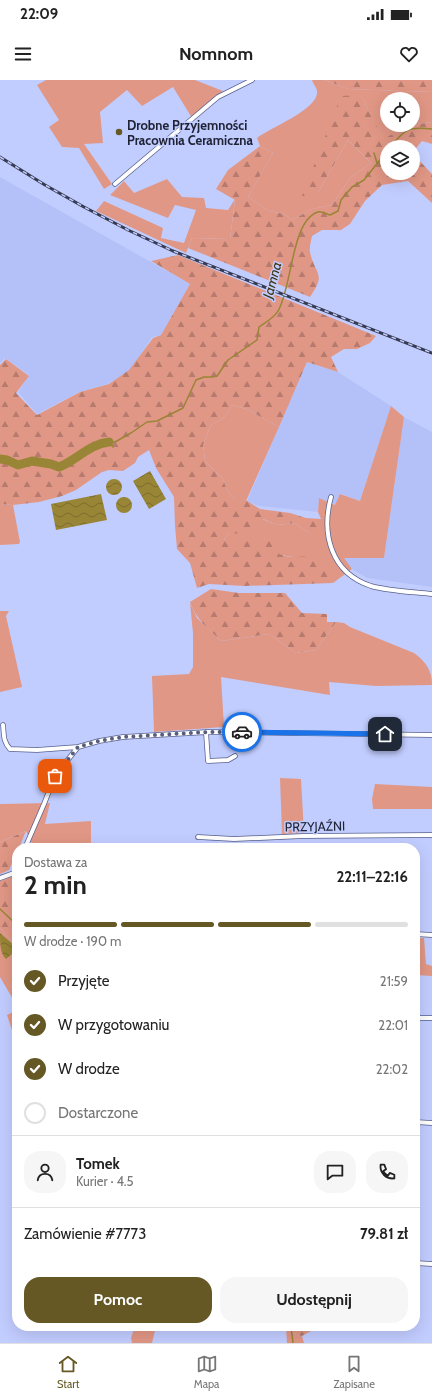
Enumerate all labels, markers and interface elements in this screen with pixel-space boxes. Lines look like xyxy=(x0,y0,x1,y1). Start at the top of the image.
text: 22:09 xyxy=(20,5,58,23)
icon: menu xyxy=(12,43,34,65)
text: Nomnom xyxy=(179,43,253,65)
icon: heart xyxy=(398,43,420,65)
map controls xyxy=(380,92,420,180)
button: locate xyxy=(380,92,420,132)
place label: Drobne Przyjemności Pracownia Ceramiczna xyxy=(127,117,253,148)
marker: Drobne Przyjemności Pracownia Ceramiczna xyxy=(114,127,124,137)
button: layers xyxy=(380,140,420,180)
water label: Jamna xyxy=(258,260,285,302)
courier xyxy=(222,712,262,752)
pin xyxy=(368,717,402,751)
icon: car xyxy=(231,721,253,743)
icon: home xyxy=(374,723,396,745)
pin xyxy=(38,759,72,793)
icon: bag xyxy=(44,765,66,787)
street label: PRZYJAŹNI xyxy=(284,816,345,835)
text: Dostawa za xyxy=(24,854,87,870)
text: 22:11–22:16 xyxy=(336,868,408,886)
text: 2 min xyxy=(24,869,87,901)
text: W drodze · 190 m xyxy=(24,933,121,949)
icon: check xyxy=(24,970,46,992)
text: Przyjęte xyxy=(58,972,109,990)
text: 21:59 xyxy=(380,973,408,989)
icon: check xyxy=(24,1014,46,1036)
text: W przygotowaniu xyxy=(58,1016,169,1034)
text: 22:01 xyxy=(378,1017,408,1033)
icon: check xyxy=(24,1058,46,1080)
text: W drodze xyxy=(58,1060,120,1078)
text: 22:02 xyxy=(376,1061,408,1077)
text: Dostarczone xyxy=(58,1104,138,1122)
button: person xyxy=(24,1151,66,1193)
button: chat xyxy=(314,1151,356,1193)
button: phone xyxy=(366,1151,408,1193)
text: Tomek xyxy=(76,1155,120,1173)
text: Kurier · 4.5 xyxy=(76,1173,134,1189)
text: Zamówienie #7773 xyxy=(24,1225,146,1243)
text: 79.81 zł xyxy=(360,1225,408,1243)
button: Pomoc xyxy=(24,1277,212,1323)
button: Udostępnij xyxy=(220,1277,408,1323)
tab: Start xyxy=(57,1353,80,1391)
tab: Mapa xyxy=(194,1353,219,1391)
tab: Zapisane xyxy=(334,1353,375,1391)

